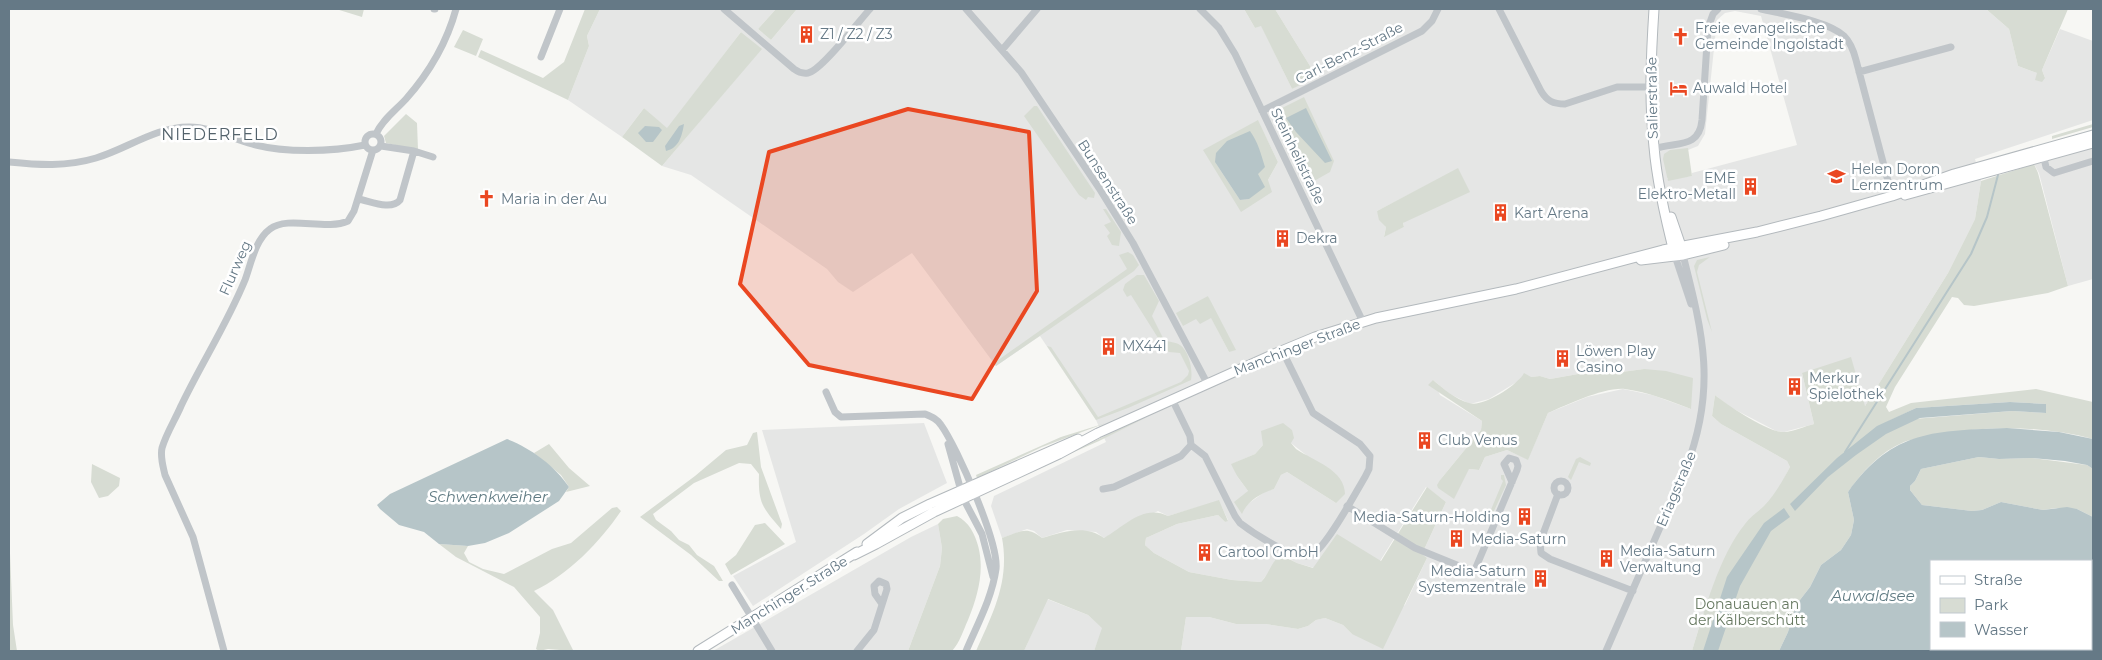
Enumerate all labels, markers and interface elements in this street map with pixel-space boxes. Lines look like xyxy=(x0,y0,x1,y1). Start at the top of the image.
street label: Carl-Benz-Straße xyxy=(1292,18,1406,88)
place label: Freie evangelische Gemeinde Ingolstadt xyxy=(1695,19,1844,53)
building icon: Z1 / Z2 / Z3 xyxy=(796,24,816,44)
place label: Z1 / Z2 / Z3 xyxy=(820,25,893,43)
church icon: Freie evangelische Gemeinde Ingolstadt xyxy=(1671,26,1691,46)
street label: Salierstraße xyxy=(1642,57,1662,139)
hotel icon: Auwald Hotel xyxy=(1669,78,1689,98)
place label: Auwald Hotel xyxy=(1693,79,1787,97)
street label: Steinheilstraße xyxy=(1267,105,1329,207)
district label: NIEDERFELD xyxy=(161,125,279,144)
street label: Bunsenstraße xyxy=(1074,136,1142,228)
place label: Helen Doron Lernzentrum xyxy=(1851,160,1943,194)
school or university icon: Helen Doron Lernzentrum xyxy=(1827,167,1847,187)
place label: EME Elektro-Metall xyxy=(1638,169,1736,203)
building icon: EME Elektro-Metall xyxy=(1740,176,1760,196)
church icon: Maria in der Au xyxy=(477,189,497,209)
place label: Maria in der Au xyxy=(501,190,607,208)
building icon: Kart Arena xyxy=(1490,203,1510,223)
place label: Kart Arena xyxy=(1514,204,1589,222)
building icon: Dekra xyxy=(1272,228,1292,248)
place label: Dekra xyxy=(1296,229,1338,247)
street label: Flurweg xyxy=(215,238,255,298)
street label: Manchinger Straße xyxy=(1231,315,1363,379)
building icon: MX441 xyxy=(1098,336,1118,356)
place label: MX441 xyxy=(1122,337,1167,355)
place label: Löwen Play Casino xyxy=(1576,342,1656,376)
building icon: Löwen Play Casino xyxy=(1552,349,1572,369)
place label: Merkur Spielothek xyxy=(1809,369,1884,403)
building icon: Merkur Spielothek xyxy=(1785,376,1805,396)
building icon: Club Venus xyxy=(1414,430,1434,450)
place label: Club Venus xyxy=(1438,431,1518,449)
street label: Eriagstraße xyxy=(1652,449,1700,529)
water label: Schwenkweiher xyxy=(428,487,549,506)
building icon: Media-Saturn-Holding xyxy=(1514,507,1534,527)
place label: Media-Saturn-Holding xyxy=(1353,508,1510,526)
building icon: Media-Saturn xyxy=(1447,529,1467,549)
place label: Media-Saturn xyxy=(1471,530,1566,548)
building icon: Cartool GmbH xyxy=(1194,542,1214,562)
place label: Media-Saturn Verwaltung xyxy=(1620,542,1715,576)
place label: Cartool GmbH xyxy=(1218,543,1319,561)
building icon: Media-Saturn Verwaltung xyxy=(1596,549,1616,569)
street label: Manchinger Straße xyxy=(727,552,851,638)
legend xyxy=(1930,560,2092,650)
place label: Media-Saturn Systemzentrale xyxy=(1418,562,1526,596)
building icon: Media-Saturn Systemzentrale xyxy=(1530,569,1550,589)
text: Straße xyxy=(1974,570,2023,589)
water label: Auwaldsee xyxy=(1830,586,1915,605)
park label: Donauauen an der Kälberschütt xyxy=(1688,595,1806,629)
text: Park xyxy=(1974,595,2008,614)
text: Wasser xyxy=(1974,620,2028,639)

